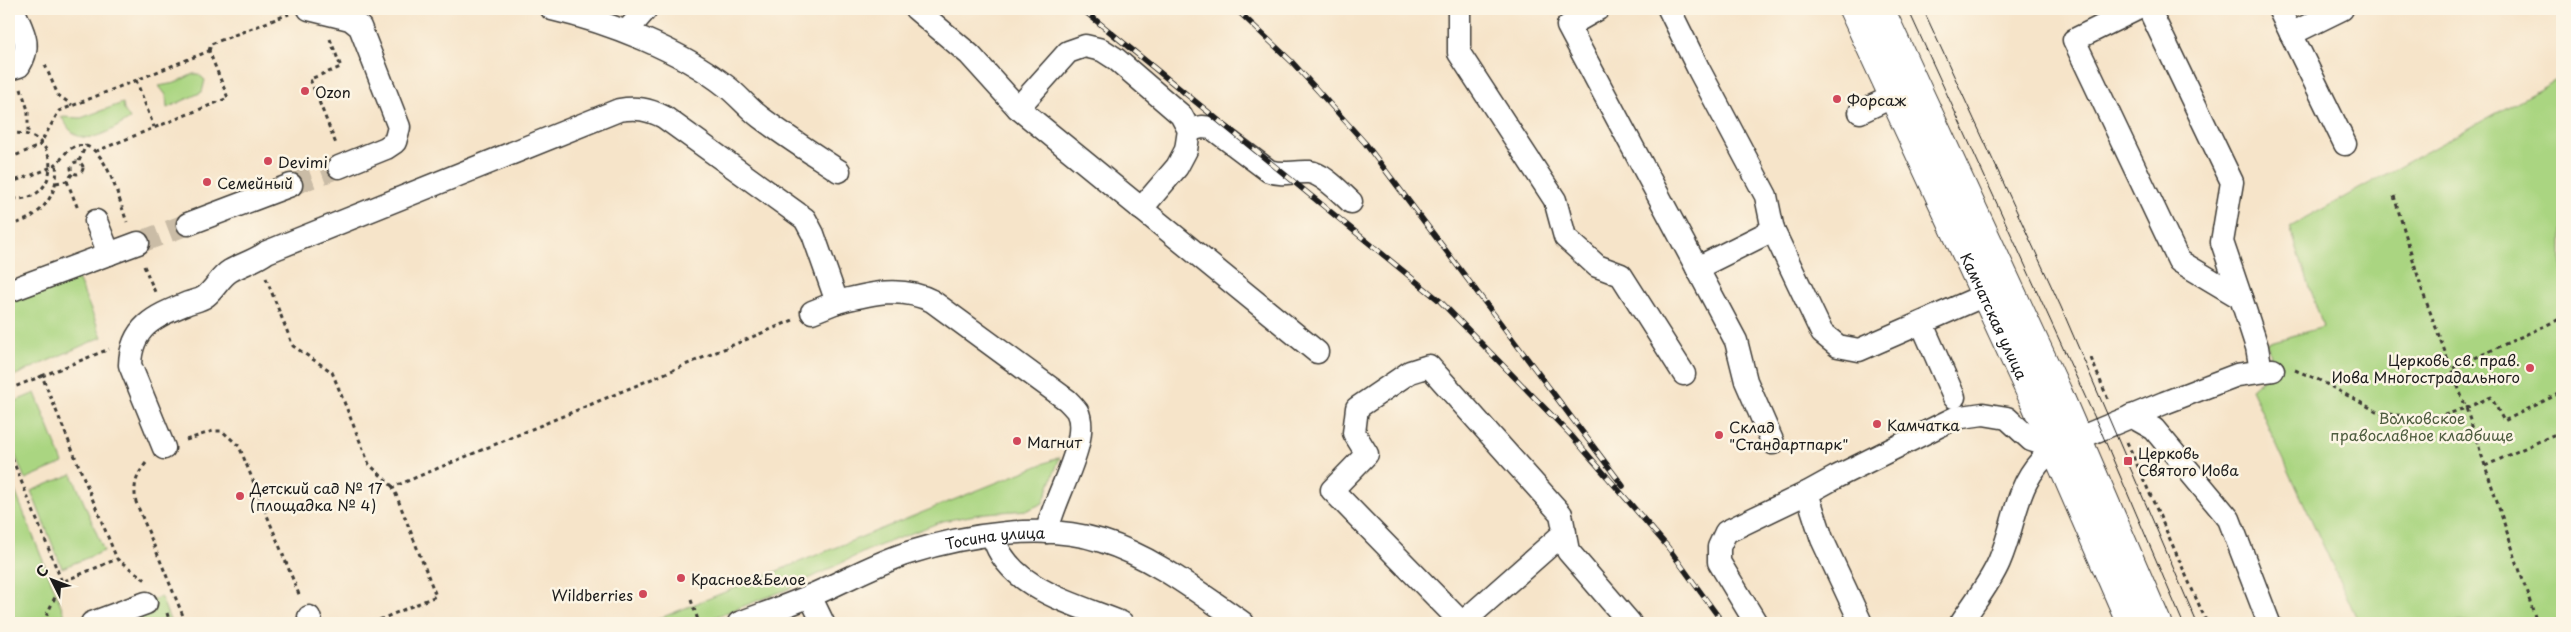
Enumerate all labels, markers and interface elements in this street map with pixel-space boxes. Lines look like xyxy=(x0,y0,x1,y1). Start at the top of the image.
place label: Ozon xyxy=(315,80,351,103)
marker: Ozon xyxy=(299,85,311,97)
place label: Форсаж xyxy=(1847,88,1906,111)
marker: Форсаж xyxy=(1831,93,1843,105)
place label: Devimi xyxy=(278,150,328,173)
marker: Devimi xyxy=(262,155,274,167)
place label: Семейный xyxy=(217,171,293,194)
marker: Семейный xyxy=(201,176,213,188)
street label: Камчатская улица xyxy=(1956,248,2035,384)
place label: Церковь св. прав. Иова Многострадального xyxy=(2332,348,2520,388)
marker: Церковь св. прав. Иова Многострадального xyxy=(2524,362,2536,374)
park label: Волковское православное кладбище xyxy=(2330,406,2514,446)
place label: Камчатка xyxy=(1887,413,1960,436)
place label: Склад "Стандартпарк" xyxy=(1729,415,1848,455)
marker: Камчатка xyxy=(1871,418,1883,430)
marker: Склад "Стандартпарк" xyxy=(1713,429,1725,441)
place label: Магнит xyxy=(1027,430,1082,453)
marker: Магнит xyxy=(1011,435,1023,447)
place label: Церковь Святого Иова xyxy=(2138,441,2239,481)
marker: Церковь Святого Иова xyxy=(2122,455,2134,467)
place label: Детский сад № 17 (площадка № 4) xyxy=(249,476,383,516)
marker: Детский сад № 17 (площадка № 4) xyxy=(234,490,246,502)
street label: Тосина улица xyxy=(943,520,1046,554)
north arrow xyxy=(28,554,78,604)
text: С xyxy=(31,560,53,582)
place label: Красное&Белое xyxy=(691,567,806,590)
marker: Красное&Белое xyxy=(675,572,687,584)
place label: Wildberries xyxy=(552,583,633,606)
marker: Wildberries xyxy=(637,588,649,600)

